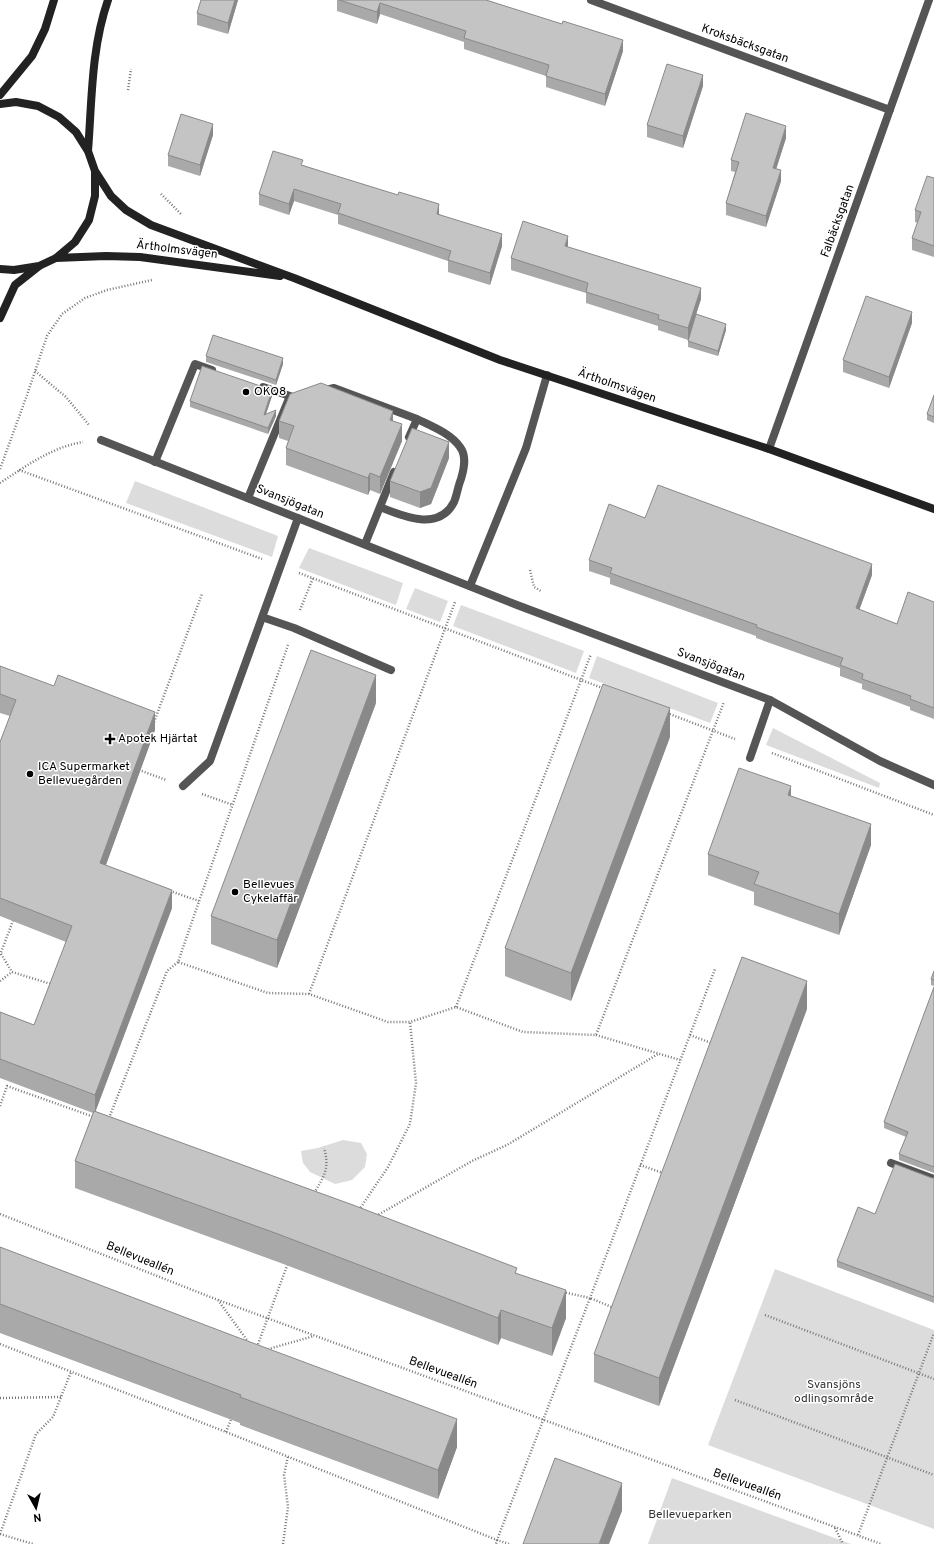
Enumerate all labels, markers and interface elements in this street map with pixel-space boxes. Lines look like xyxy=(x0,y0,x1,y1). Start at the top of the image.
street label: Kroksbäcksgatan xyxy=(699,21,791,67)
street label: Falbäcksgatan xyxy=(817,182,859,260)
street label: Ärtholmsvägen xyxy=(135,237,219,263)
street label: Ärtholmsvägen xyxy=(576,365,658,407)
place label: OKQ8 xyxy=(254,384,286,400)
marker: OKQ8 xyxy=(241,387,251,397)
street label: Svansjögatan xyxy=(254,481,326,523)
street label: Svansjögatan xyxy=(674,645,748,685)
place label: Apotek Hjärtat xyxy=(118,731,197,747)
marker: Apotek Hjärtat xyxy=(105,734,115,744)
place label: ICA Supermarket Bellevuegården xyxy=(38,759,130,789)
marker: ICA Supermarket Bellevuegården xyxy=(25,769,35,779)
place label: Bellevues Cykelaffär xyxy=(243,877,298,907)
marker: Bellevues Cykelaffär xyxy=(230,887,240,897)
street label: Bellevueallén xyxy=(104,1238,176,1280)
street label: Bellevueallén xyxy=(406,1353,480,1393)
park label: Svansjöns odlingsområde xyxy=(794,1377,874,1407)
street label: Bellevueallén xyxy=(710,1465,784,1505)
north arrow xyxy=(16,1488,56,1528)
park label: Bellevueparken xyxy=(648,1507,732,1523)
text: N xyxy=(32,1509,42,1524)

